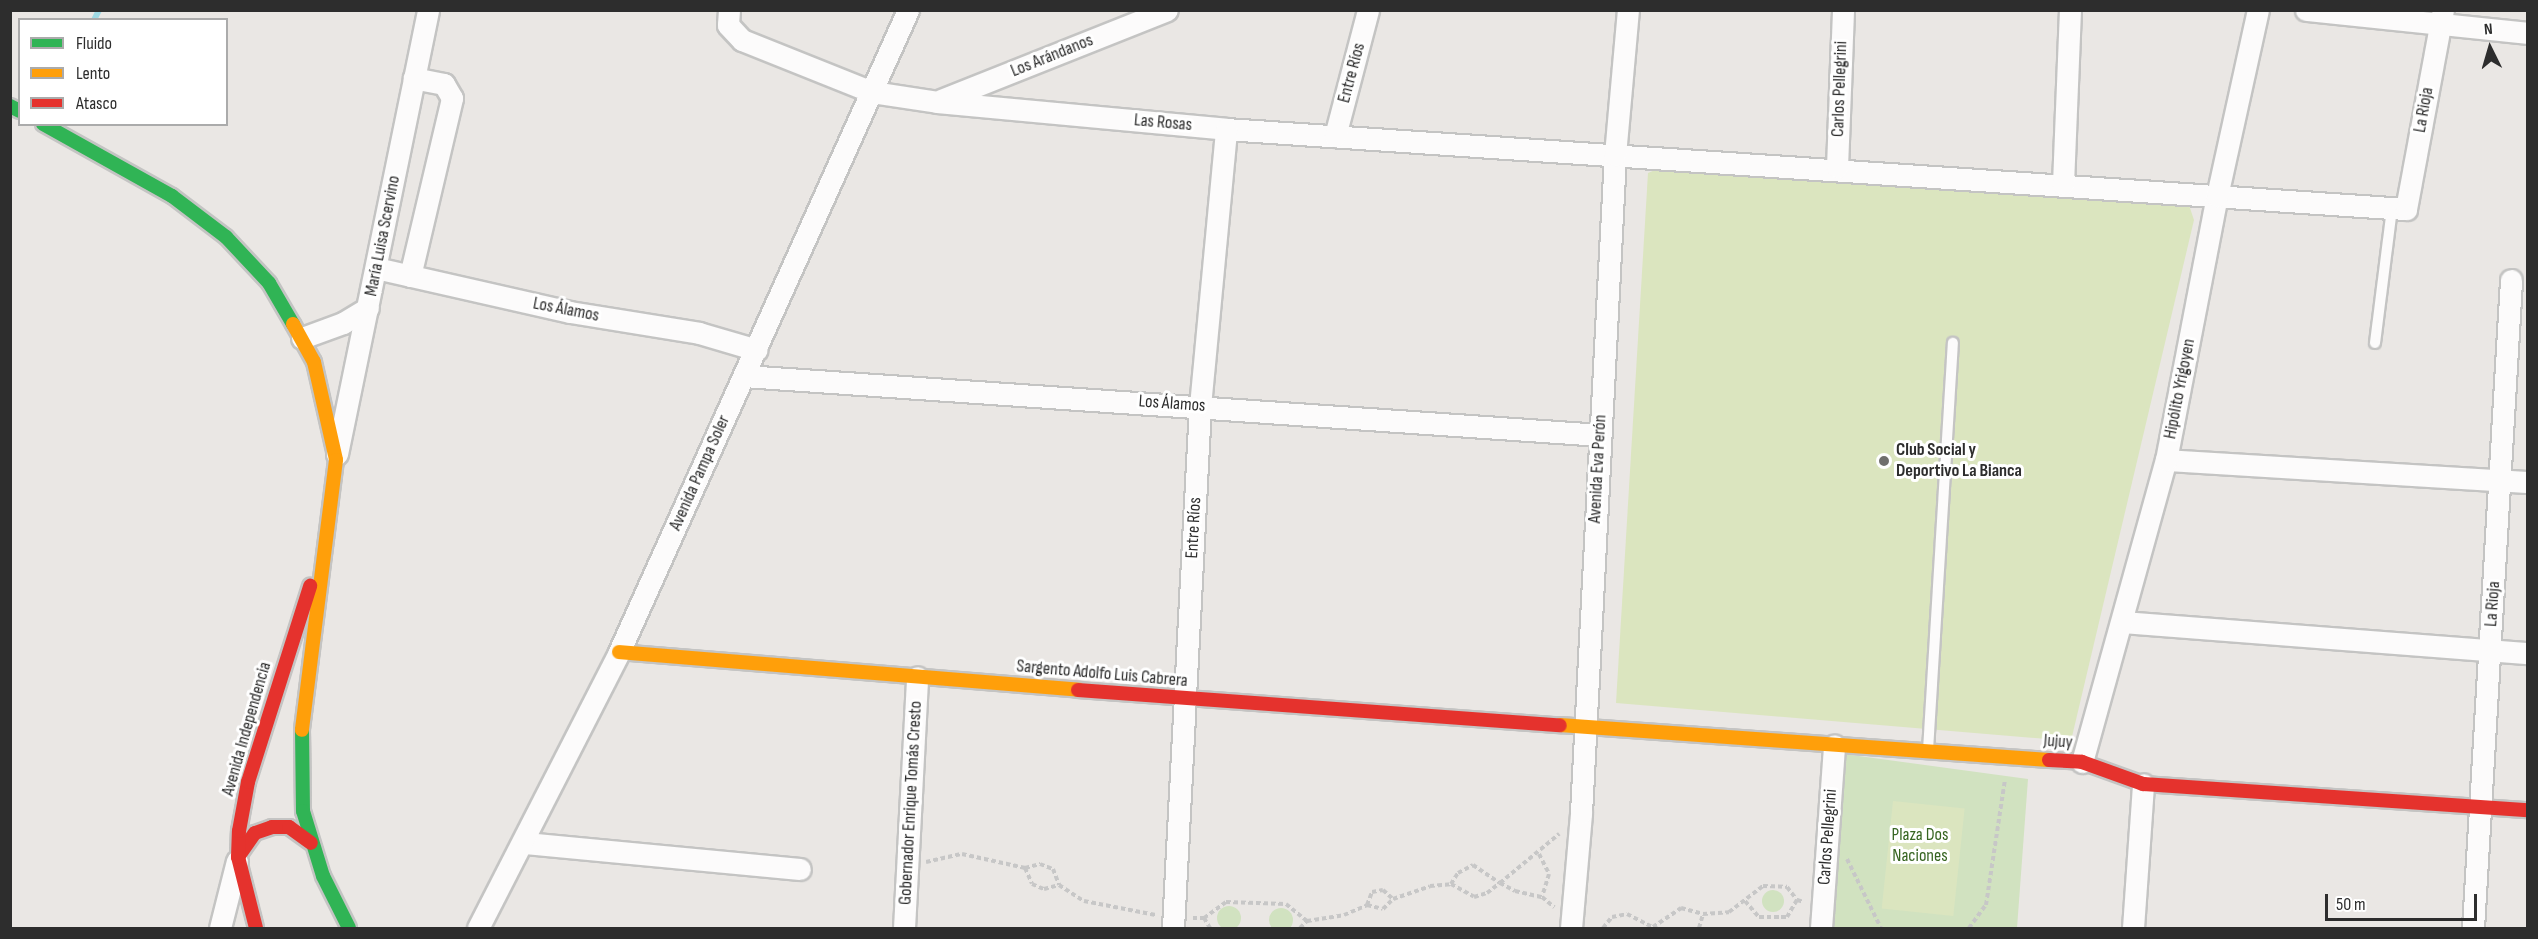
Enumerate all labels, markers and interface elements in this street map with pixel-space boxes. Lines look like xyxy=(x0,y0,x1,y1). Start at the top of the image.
legend xyxy=(18,18,228,126)
north arrow xyxy=(2460,18,2520,78)
text: N xyxy=(2483,20,2493,39)
street label: Los Arándanos xyxy=(1008,30,1096,82)
text: Fluido xyxy=(76,33,112,54)
street label: Entre Ríos xyxy=(1334,41,1370,105)
street label: Carlos Pellegrini xyxy=(1828,41,1852,137)
text: Lento xyxy=(76,63,110,84)
street label: La Rioja xyxy=(2409,86,2439,134)
text: Atasco xyxy=(76,93,117,114)
street label: Las Rosas xyxy=(1133,110,1193,136)
street label: María Luisa Scervino xyxy=(361,174,405,298)
street label: Los Álamos xyxy=(531,293,601,327)
street label: Hipólito Yrigoyen xyxy=(2160,337,2200,441)
street label: Los Álamos xyxy=(1138,391,1206,417)
street label: Avenida Pampa Soler xyxy=(665,412,735,534)
street label: Avenida Eva Perón xyxy=(1584,414,1612,524)
place label: Club Social y Deportivo La Bianca xyxy=(1896,440,2022,482)
marker: Club Social y Deportivo La Bianca xyxy=(1877,454,1891,468)
street label: Entre Ríos xyxy=(1182,497,1206,559)
street label: La Rioja xyxy=(2481,580,2505,628)
street label: Sargento Adolfo Luis Cabrera xyxy=(1016,656,1188,692)
street label: Avenida Independencia xyxy=(218,660,276,798)
street label: Gobernador Enrique Tomás Cresto xyxy=(895,700,927,906)
street label: Jujuy xyxy=(2043,730,2073,754)
street label: Carlos Pellegrini xyxy=(1814,788,1842,886)
park label: Plaza Dos Naciones xyxy=(1892,825,1948,868)
scale bar xyxy=(2328,882,2480,920)
text: 50 m xyxy=(2336,894,2366,915)

